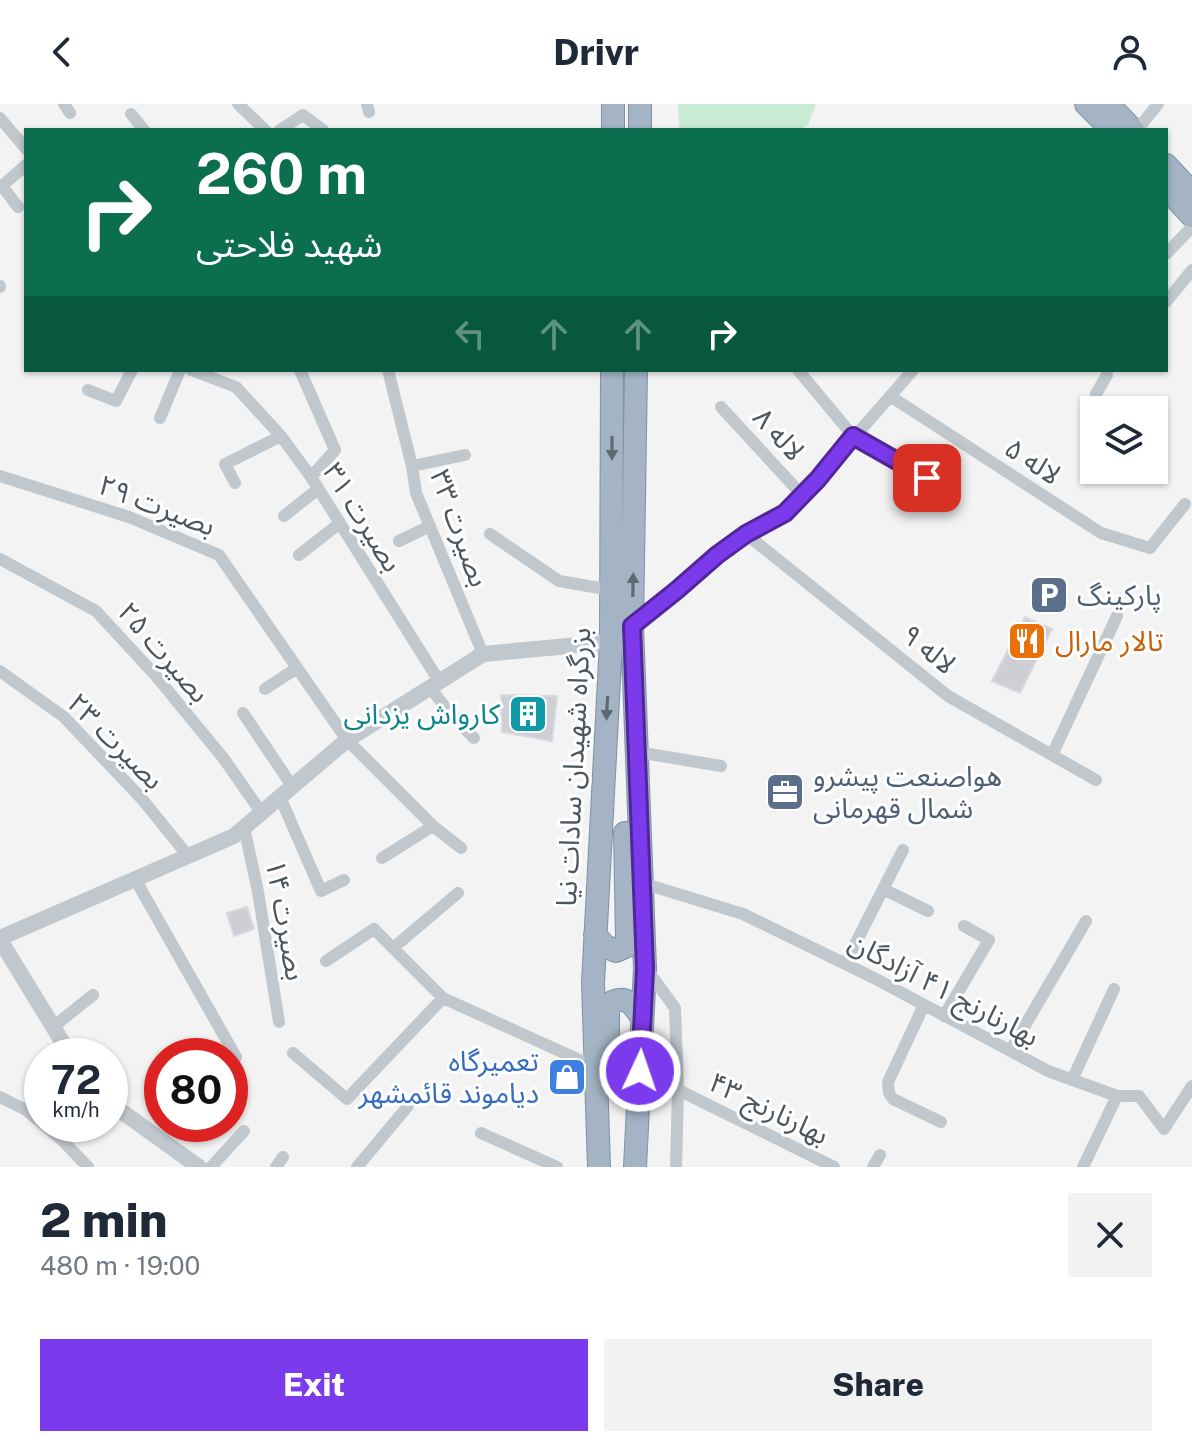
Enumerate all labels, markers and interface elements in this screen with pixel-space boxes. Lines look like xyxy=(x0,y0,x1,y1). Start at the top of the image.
icon: back xyxy=(40,30,84,74)
icon: person xyxy=(1108,30,1152,74)
text: Drivr xyxy=(553,31,639,73)
text: 260 m xyxy=(196,141,367,207)
icon: right xyxy=(64,160,168,264)
text: شهید فلاحتی xyxy=(196,223,383,265)
icon: left xyxy=(448,312,492,356)
icon: ahead xyxy=(532,312,576,356)
icon: ahead xyxy=(616,312,660,356)
icon: right xyxy=(700,312,744,356)
map controls xyxy=(1080,396,1168,484)
button: layers xyxy=(1080,396,1168,484)
street label: لاله ۸ xyxy=(747,400,812,467)
street label: لاله ۵ xyxy=(999,430,1067,491)
one-way arrow xyxy=(606,436,618,461)
pin xyxy=(893,444,961,512)
street label: بصیرت ۳۱ xyxy=(316,456,410,578)
icon: arrive xyxy=(905,456,949,500)
street label: بصیرت ۳۳ xyxy=(423,465,497,591)
street label: بصیرت ۲۹ xyxy=(94,467,220,543)
one-way arrow xyxy=(627,572,639,597)
parking icon: پارکینگ xyxy=(1028,574,1070,616)
place label: پارکینگ xyxy=(1077,578,1162,613)
street label: بصیرت ۲۵ xyxy=(111,595,217,709)
street label: لاله ۹ xyxy=(896,617,963,680)
restaurant icon: تالار مارال xyxy=(1006,620,1048,662)
place label: تالار مارال xyxy=(1055,624,1163,658)
street label: بزرگراه شهیدان سادات نیا xyxy=(549,627,597,907)
street label: بصیرت ۲۳ xyxy=(61,686,171,796)
building icon: کارواش یزدانی xyxy=(507,693,549,735)
one-way arrow xyxy=(600,696,613,721)
place label: کارواش یزدانی xyxy=(343,697,500,731)
place label: هواصنعت پیشرو شمال قهرمانی xyxy=(813,759,1002,825)
office icon: هواصنعت پیشرو شمال قهرمانی xyxy=(764,771,806,813)
street label: بصیرت ۱۴ xyxy=(259,857,313,983)
street label: بهارنارنج ۴۱ آزادگان xyxy=(841,924,1045,1057)
position arrow xyxy=(598,1029,682,1113)
speed limit sign: 80 xyxy=(144,1038,248,1142)
place label: تعمیرگاه دیاموند قائمشهر xyxy=(358,1044,539,1110)
text: 72 xyxy=(51,1056,101,1103)
shop icon: تعمیرگاه دیاموند قائمشهر xyxy=(546,1056,588,1098)
street label: بهارنارنج ۴۳ xyxy=(702,1064,834,1155)
text: km/h xyxy=(52,1098,100,1122)
text: 2 min xyxy=(40,1191,168,1248)
button: close xyxy=(1068,1193,1152,1277)
text: 480 m · 19:00 xyxy=(40,1250,201,1281)
button: Exit xyxy=(40,1339,588,1431)
button: Share xyxy=(604,1339,1152,1431)

